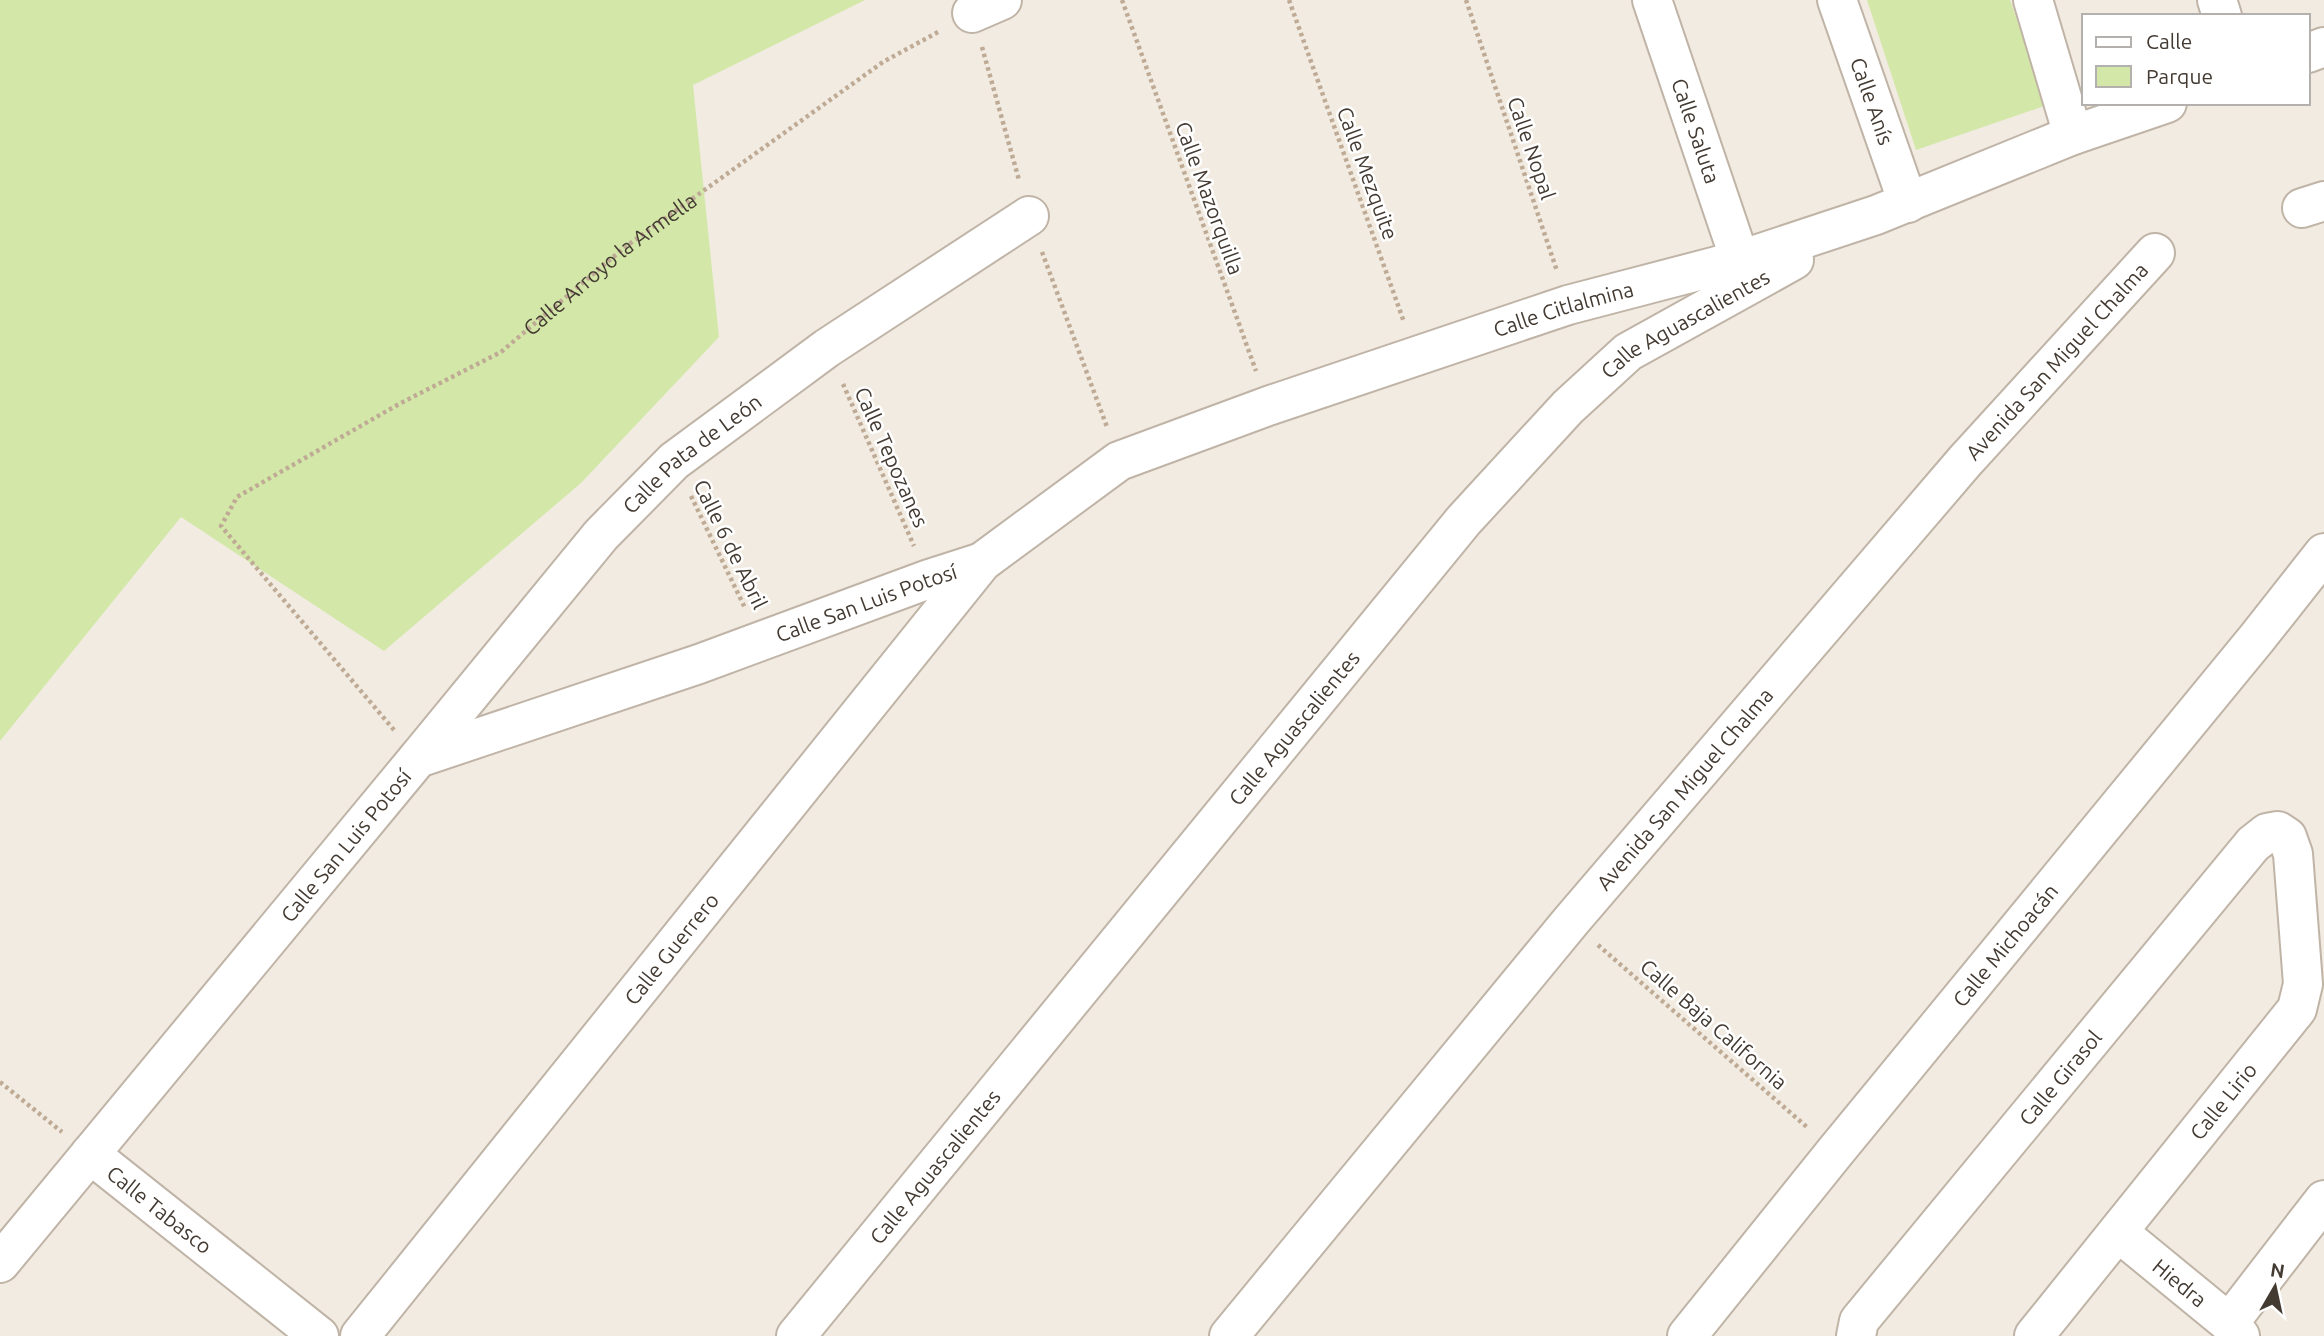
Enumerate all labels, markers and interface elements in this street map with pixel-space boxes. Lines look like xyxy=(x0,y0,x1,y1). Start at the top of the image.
legend xyxy=(2082,14,2310,105)
text: Calle xyxy=(2146,29,2192,53)
street label: Calle Anís xyxy=(1846,54,1899,148)
text: Parque xyxy=(2146,64,2213,88)
street label: Calle Saluta xyxy=(1667,75,1725,186)
street label: Calle Nopal xyxy=(1503,94,1561,202)
street label: Calle Mezquite xyxy=(1333,103,1403,243)
street label: Calle Mazorquilla xyxy=(1171,118,1249,278)
street label: Calle Arroyo la Armella xyxy=(518,188,701,340)
street label: Avenida San Miguel Chalma xyxy=(1960,257,2152,464)
street label: Calle Aguascalientes xyxy=(1596,264,1773,383)
street label: Calle Citlalmina xyxy=(1490,276,1636,341)
street label: Calle Tepozanes xyxy=(850,383,934,531)
street label: Calle Pata de León xyxy=(618,389,766,518)
street label: Calle 6 de Abril xyxy=(689,475,773,613)
street label: Calle San Luis Potosí xyxy=(772,559,961,647)
street label: Calle Aguascalientes xyxy=(1224,646,1364,810)
street label: Avenida San Miguel Chalma xyxy=(1591,683,1777,895)
street label: Calle San Luis Potosí xyxy=(275,764,416,927)
street label: Calle Michoacán xyxy=(1948,879,2062,1011)
street label: Calle Guerrero xyxy=(619,888,723,1009)
street label: Calle Baja California xyxy=(1636,954,1792,1094)
street label: Calle Girasol xyxy=(2014,1025,2106,1130)
street label: Calle Lirio xyxy=(2185,1058,2261,1144)
street label: Calle Aguascalientes xyxy=(864,1084,1005,1249)
street label: Calle Tabasco xyxy=(102,1160,217,1258)
north arrow xyxy=(2240,1252,2310,1322)
street label: Hiedra xyxy=(2148,1254,2212,1312)
text: N xyxy=(2269,1258,2286,1282)

